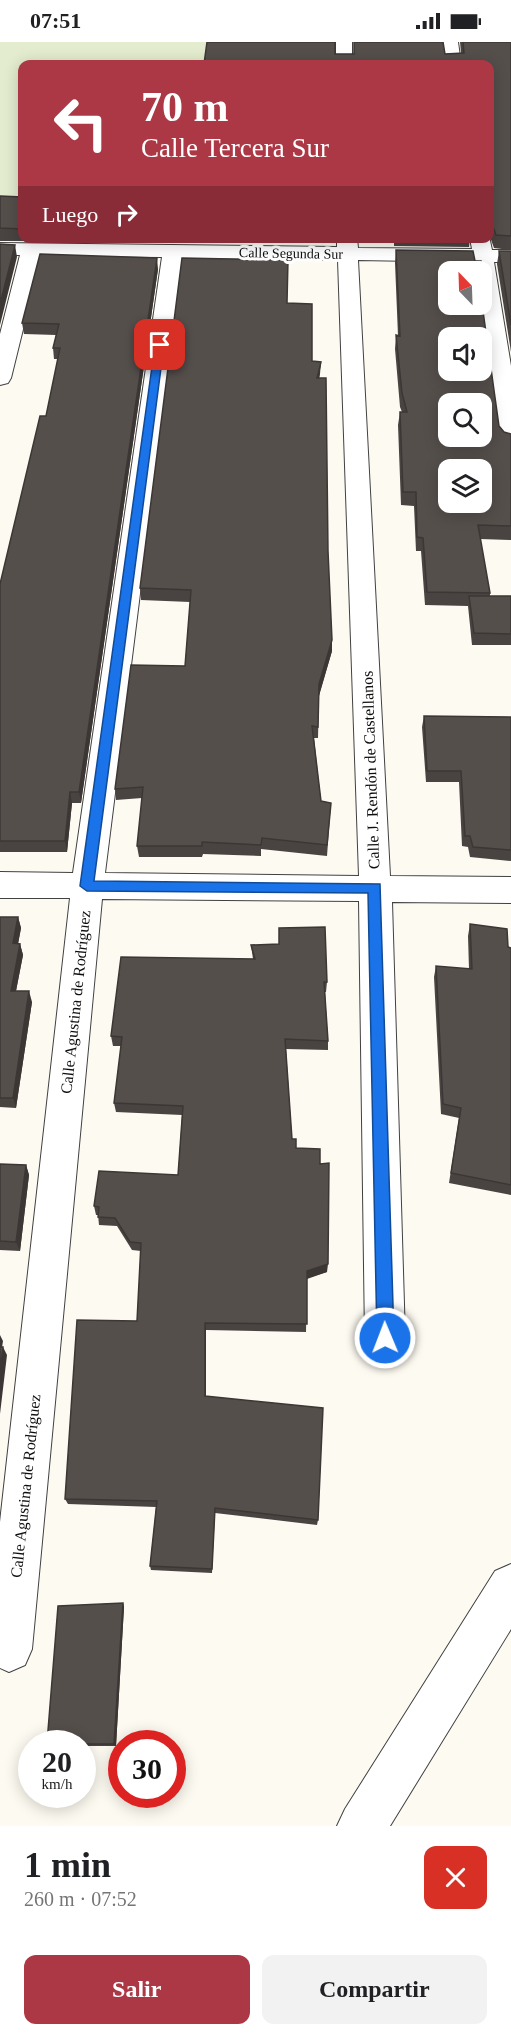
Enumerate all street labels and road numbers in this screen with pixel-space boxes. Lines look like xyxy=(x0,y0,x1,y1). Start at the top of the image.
street label: Calle Segunda Sur xyxy=(239,245,344,262)
street label: Calle J. Rendón de Castellanos xyxy=(359,670,382,870)
street label: Calle Agustina de Rodríguez xyxy=(57,909,95,1095)
street label: Calle Agustina de Rodríguez xyxy=(7,1393,45,1579)

